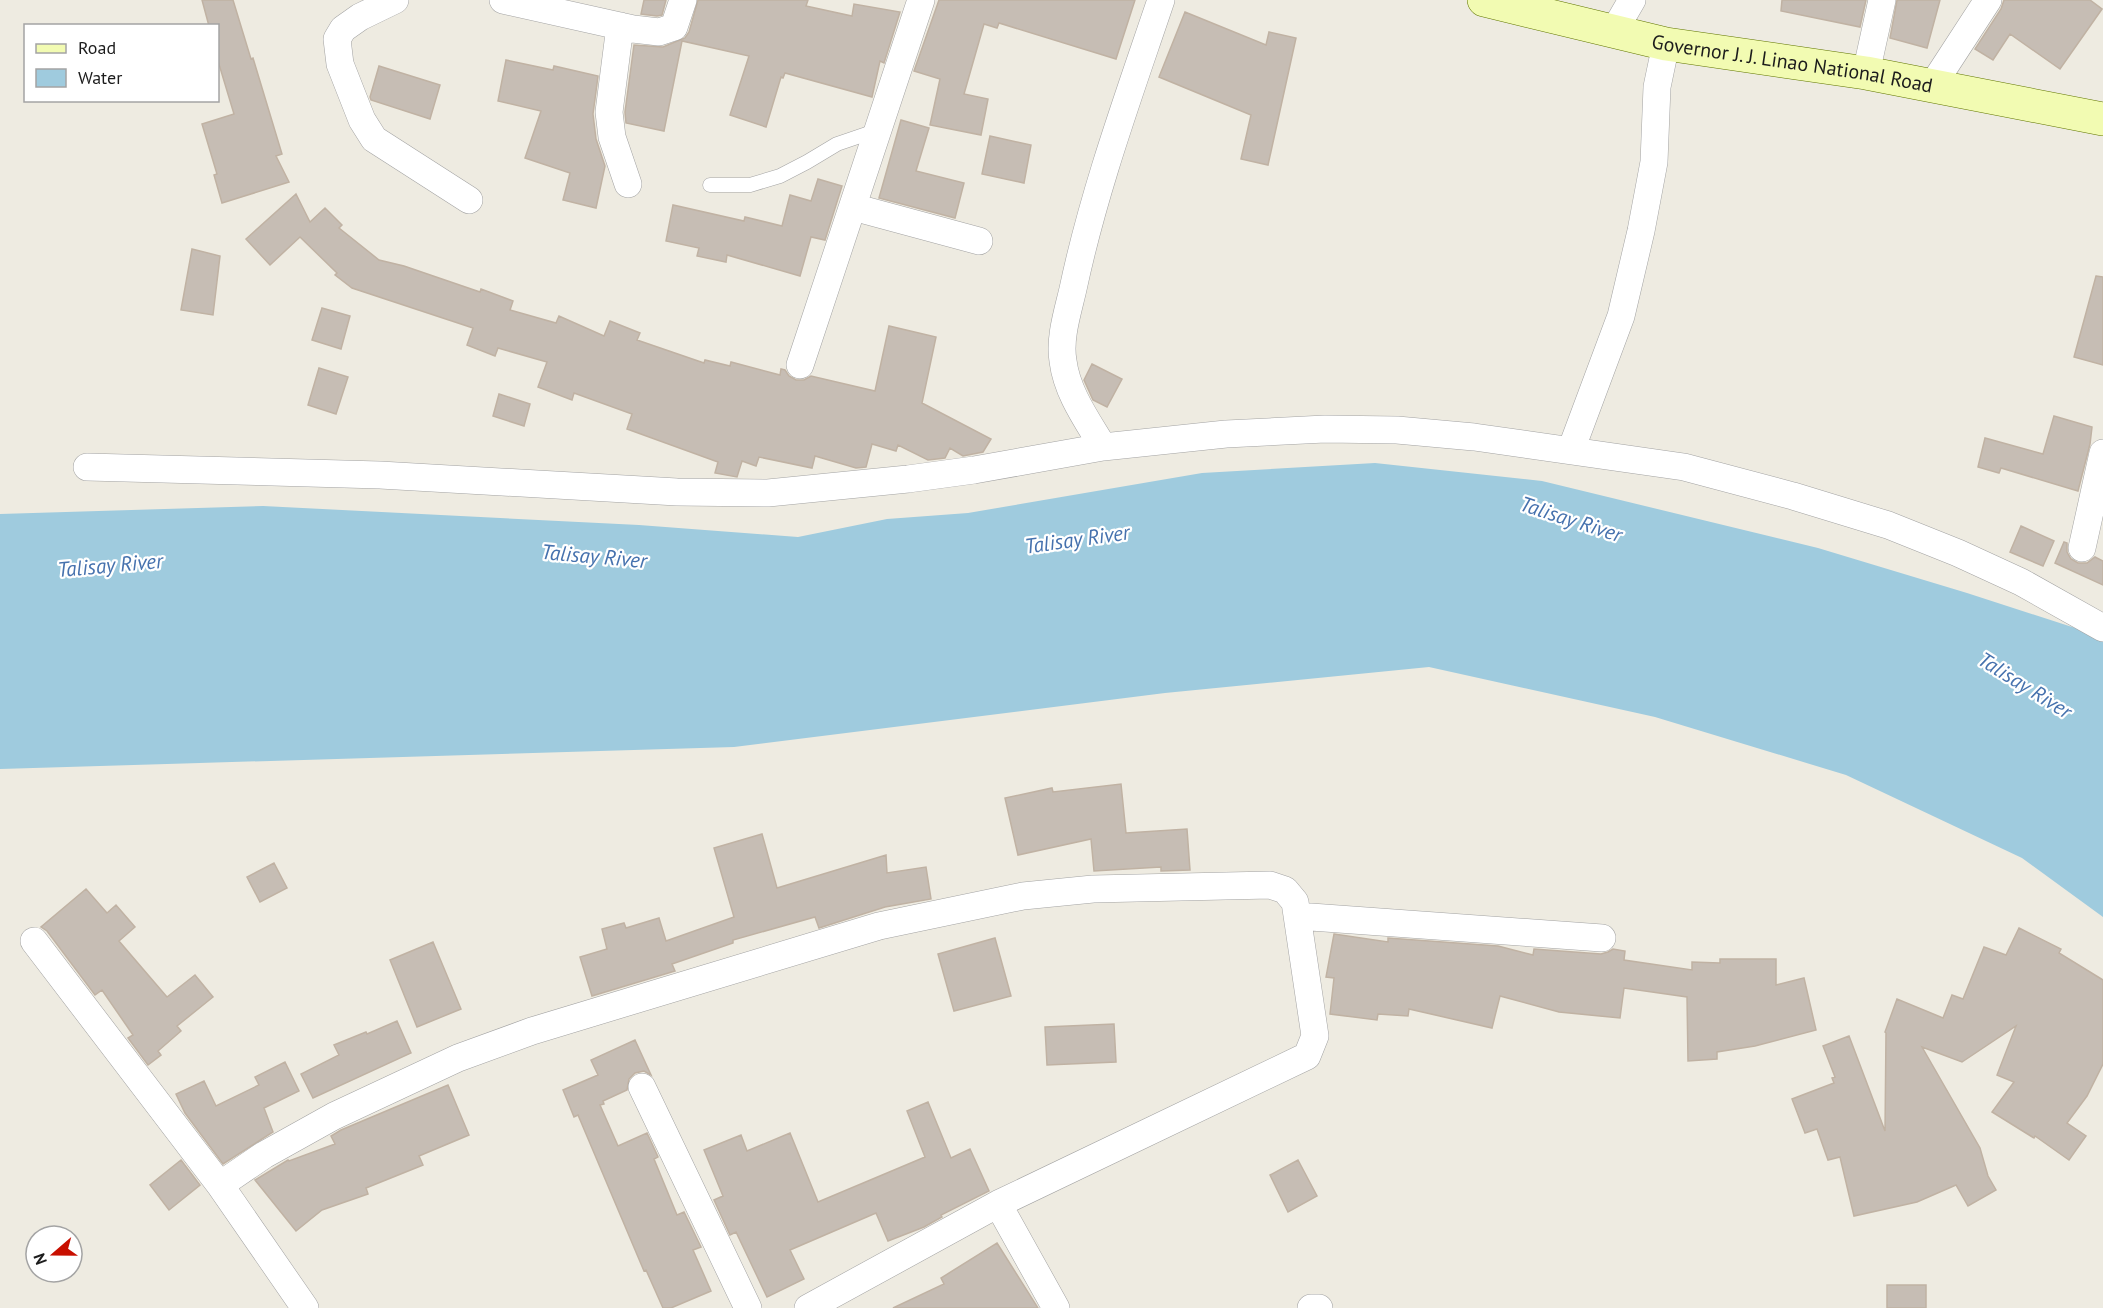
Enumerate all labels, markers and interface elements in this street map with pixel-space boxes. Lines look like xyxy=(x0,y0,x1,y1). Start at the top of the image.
legend xyxy=(24,24,219,102)
street label: Governor J. J. Linao National Road xyxy=(1649,28,1935,99)
text: Road xyxy=(78,36,116,59)
text: Water xyxy=(78,66,122,89)
water label: Talisay River xyxy=(1517,490,1627,549)
water label: Talisay River xyxy=(1023,518,1133,560)
water label: Talisay River xyxy=(540,538,650,574)
water label: Talisay River xyxy=(56,547,166,583)
water label: Talisay River xyxy=(1973,646,2079,726)
north arrow xyxy=(24,1224,84,1284)
text: N xyxy=(29,1251,51,1267)

